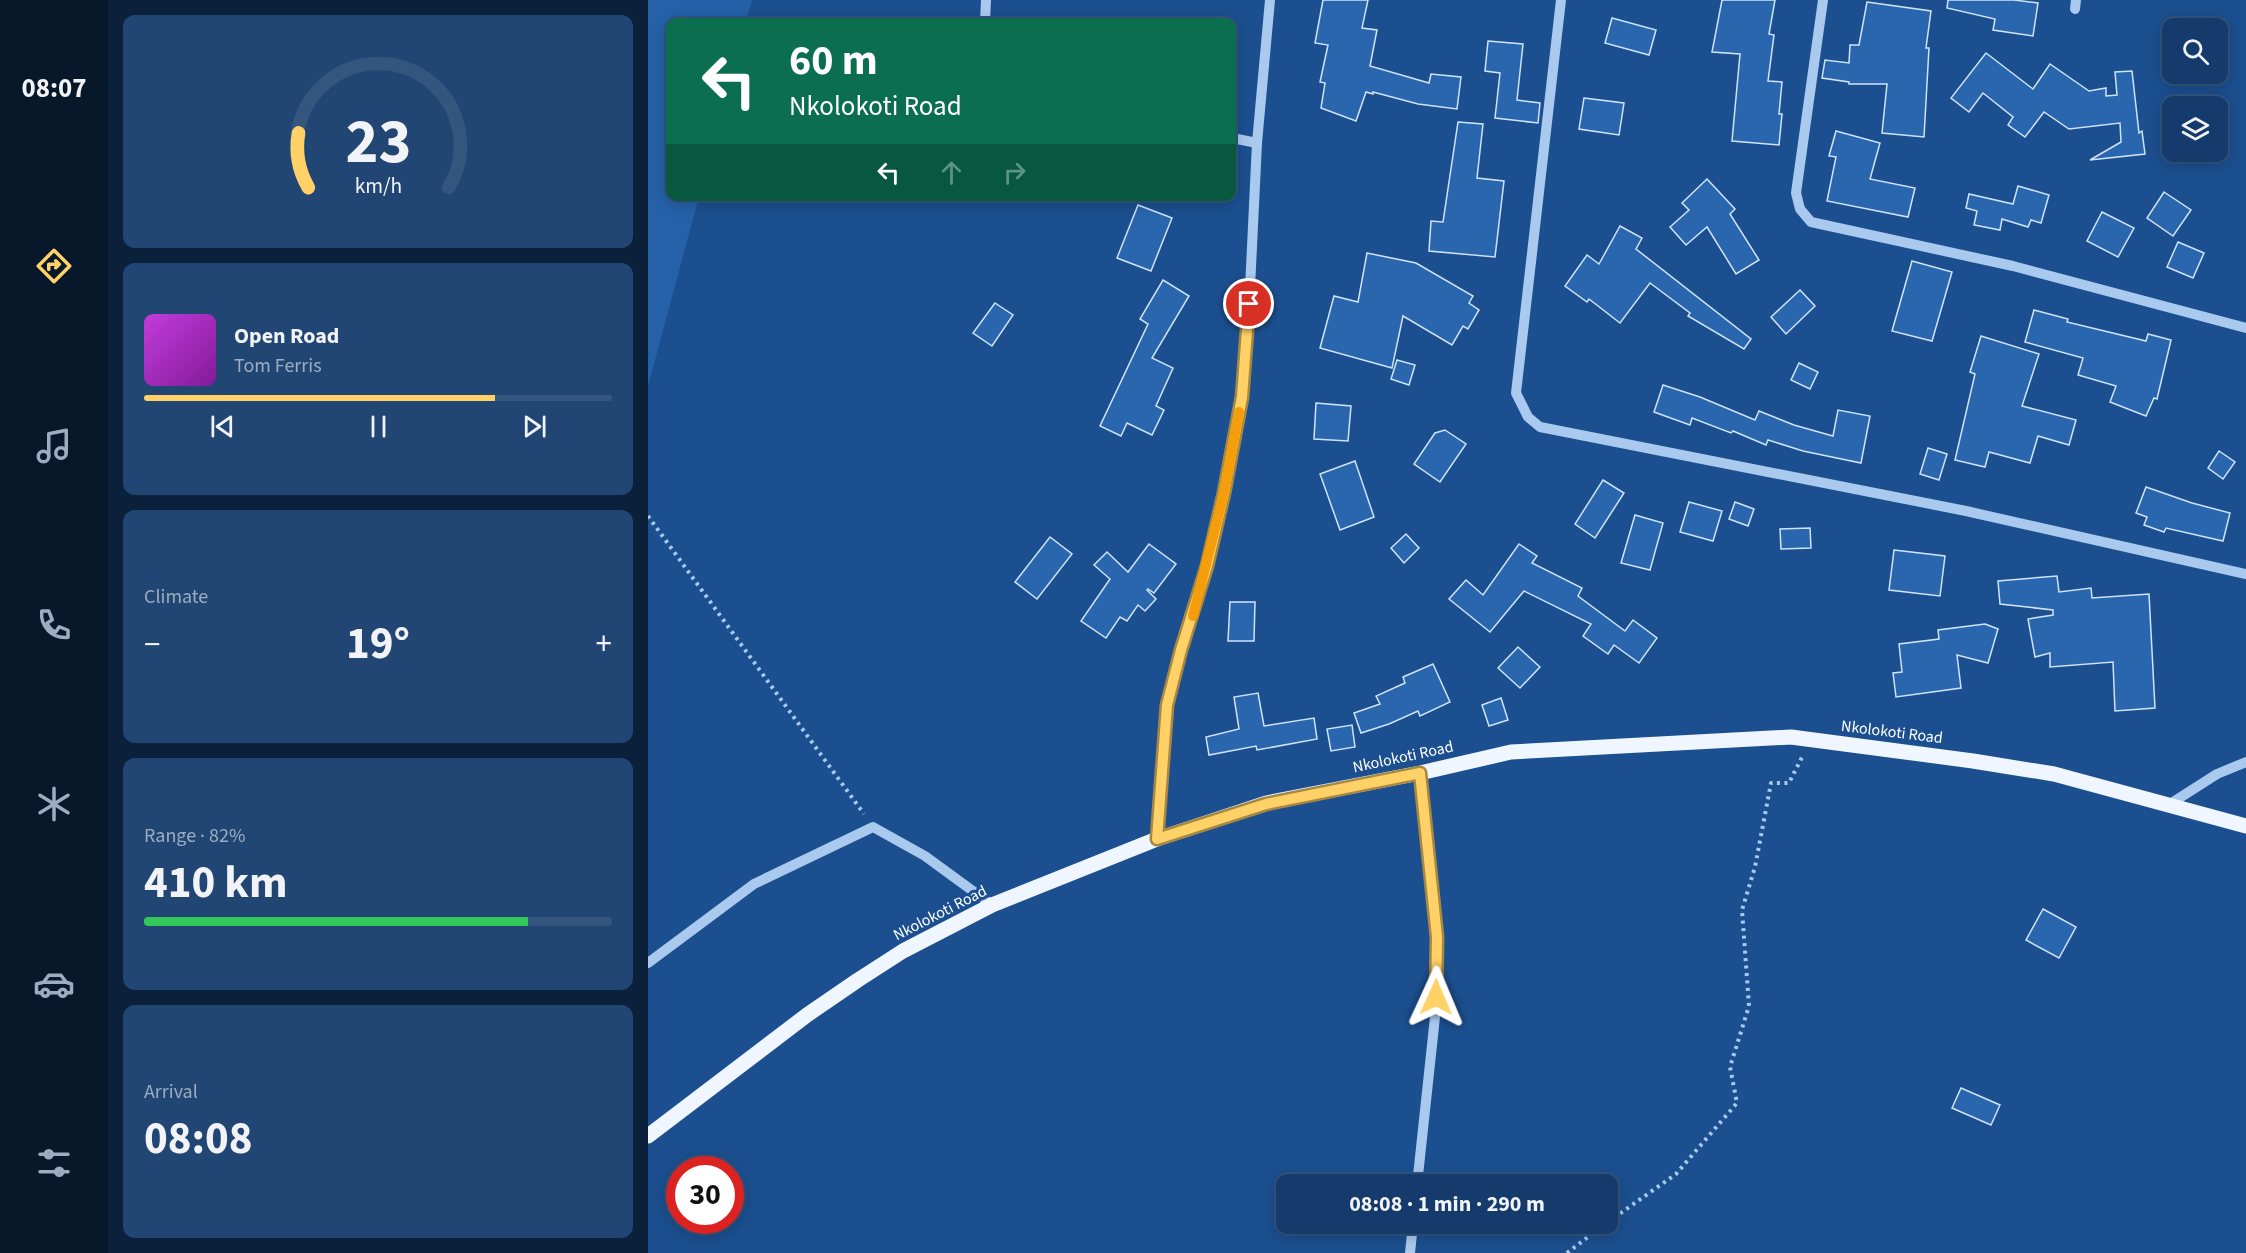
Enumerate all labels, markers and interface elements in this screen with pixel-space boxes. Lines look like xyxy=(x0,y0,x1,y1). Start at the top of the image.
map controls xyxy=(2162,18,2228,162)
button: search xyxy=(2162,18,2228,84)
text: 60 m xyxy=(789,31,878,91)
icon: left xyxy=(690,42,768,120)
text: 08:07 xyxy=(21,69,87,108)
text: Nkolokoti Road xyxy=(789,87,962,126)
button: layers xyxy=(2162,96,2228,162)
text: 23 xyxy=(345,98,411,187)
icon: left xyxy=(872,156,905,189)
icon: ahead xyxy=(935,156,968,189)
icon: right xyxy=(998,156,1031,189)
text: km/h xyxy=(354,172,402,203)
icon: directions xyxy=(33,245,75,287)
pin xyxy=(1223,278,1274,329)
icon: arrive xyxy=(1232,287,1265,320)
text: Open Road xyxy=(234,320,339,352)
text: Tom Ferris xyxy=(234,352,322,380)
icon: previous xyxy=(206,410,239,443)
icon: pause xyxy=(362,410,395,443)
icon: next xyxy=(518,410,551,443)
icon: music xyxy=(33,425,75,467)
text: Climate xyxy=(144,583,208,611)
icon: phone xyxy=(33,604,75,646)
text: 19° xyxy=(346,612,410,676)
text: − xyxy=(144,621,160,668)
text: + xyxy=(596,621,612,668)
street label: Nkolokoti Road xyxy=(1840,715,1944,749)
street label: Nkolokoti Road xyxy=(1351,736,1455,778)
icon: climate xyxy=(33,783,75,825)
text: Range · 82% xyxy=(144,822,245,850)
text: 410 km xyxy=(144,851,288,915)
street label: Nkolokoti Road xyxy=(889,880,991,946)
icon: car xyxy=(33,963,75,1005)
position arrow xyxy=(1404,965,1468,1029)
text: Arrival xyxy=(144,1078,198,1106)
text: 08:08 xyxy=(144,1107,253,1171)
icon: filters xyxy=(33,1142,75,1184)
speed limit sign: 30 xyxy=(666,1156,744,1234)
text: 08:08 · 1 min · 290 m xyxy=(1349,1188,1545,1220)

